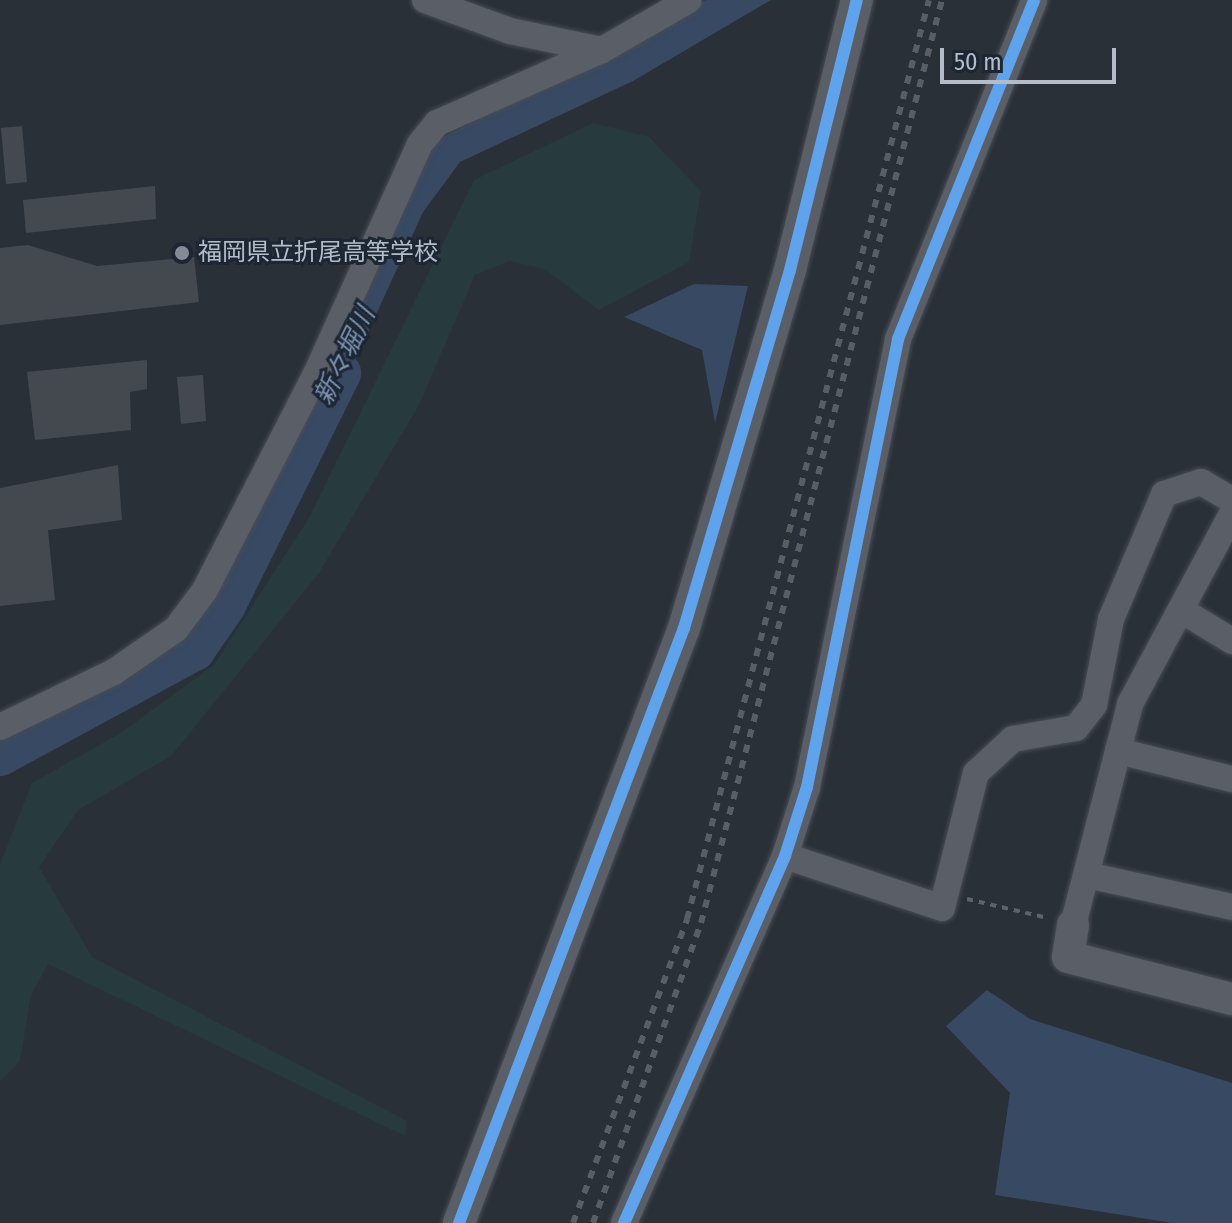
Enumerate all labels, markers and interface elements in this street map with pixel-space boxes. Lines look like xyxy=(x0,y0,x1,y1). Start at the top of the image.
scale bar xyxy=(944,32,1120,82)
text: 50 m xyxy=(954,48,1002,76)
place label: 福岡県立折尾高等学校 xyxy=(198,239,438,267)
marker: 福岡県立折尾高等学校 xyxy=(173,244,191,262)
water label: 新々堀川 xyxy=(308,302,382,410)

